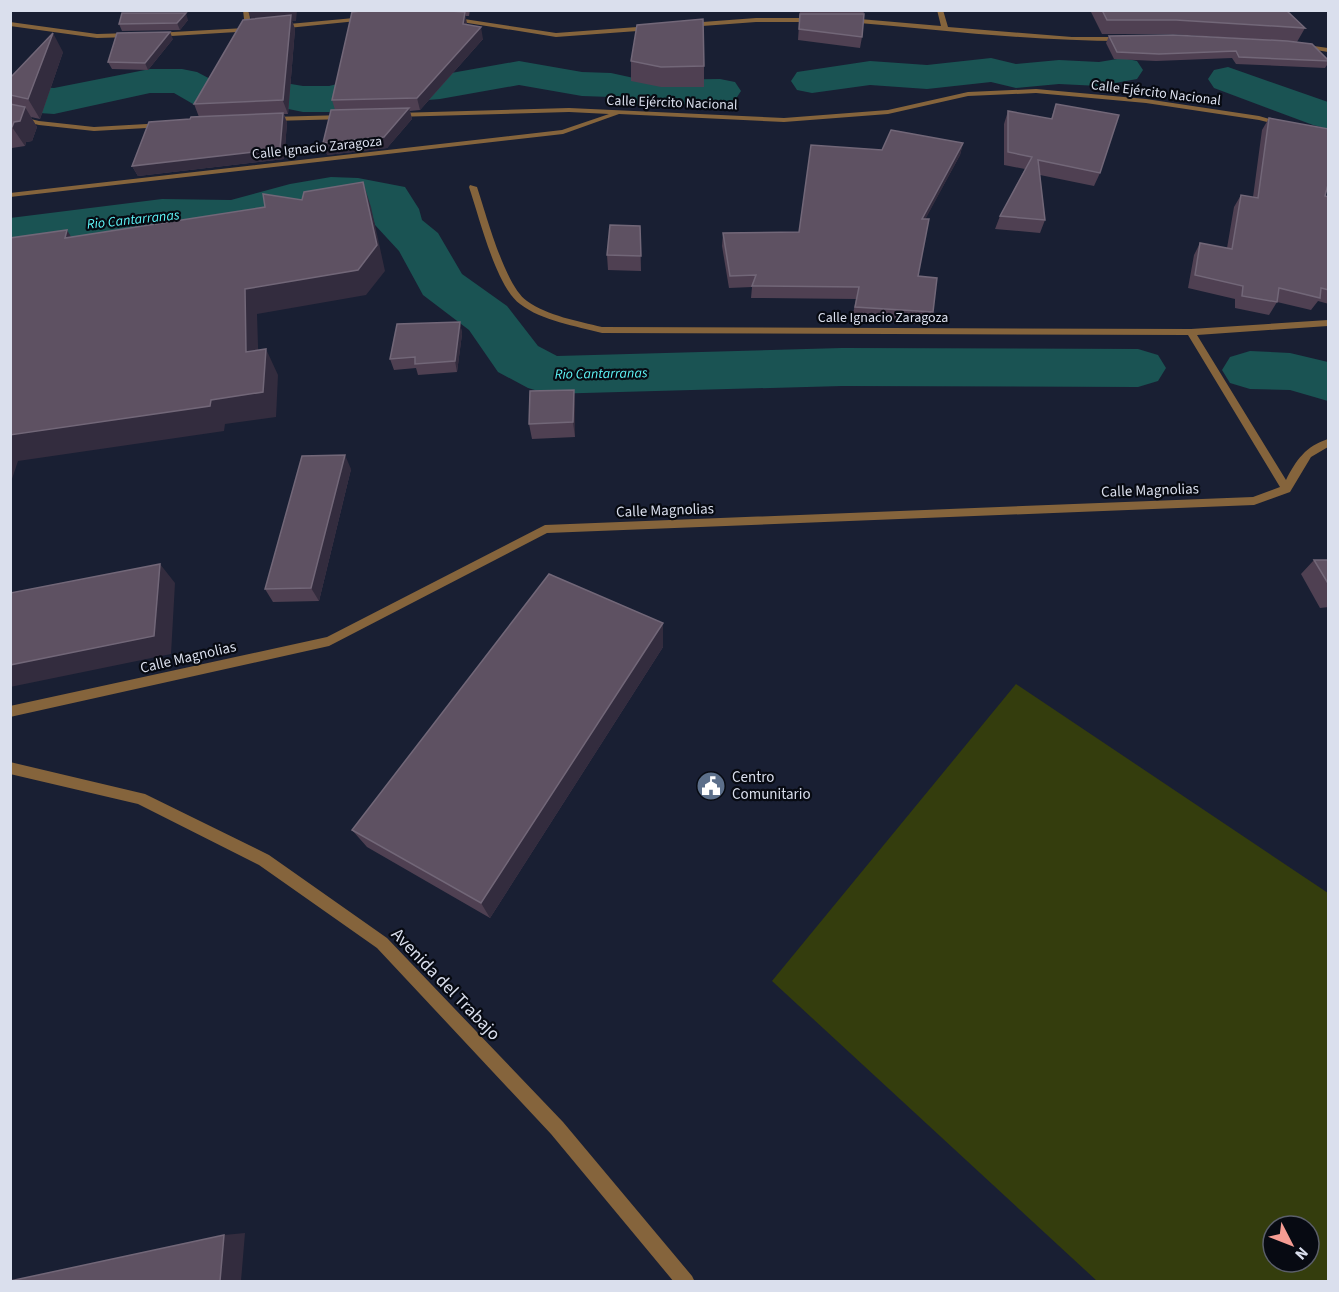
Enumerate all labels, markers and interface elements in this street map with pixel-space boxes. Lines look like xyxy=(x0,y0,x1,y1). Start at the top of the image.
street label: Calle Ejército Nacional xyxy=(1090,75,1223,111)
street label: Calle Ejército Nacional xyxy=(606,91,738,115)
street label: Calle Ignacio Zaragoza xyxy=(251,131,383,165)
water label: Rio Cantarranas xyxy=(86,205,181,235)
street label: Calle Ignacio Zaragoza xyxy=(818,308,948,328)
water label: Rio Cantarranas xyxy=(554,363,648,385)
street label: Calle Magnolias xyxy=(1101,478,1199,503)
street label: Calle Magnolias xyxy=(616,498,714,523)
street label: Calle Magnolias xyxy=(138,636,238,679)
place label: Centro Comunitario xyxy=(732,767,811,805)
public building icon: Centro Comunitario xyxy=(695,770,727,802)
street label: Avenida del Trabajo xyxy=(385,923,506,1046)
north arrow xyxy=(1261,1214,1321,1274)
text: N xyxy=(1290,1242,1313,1265)

